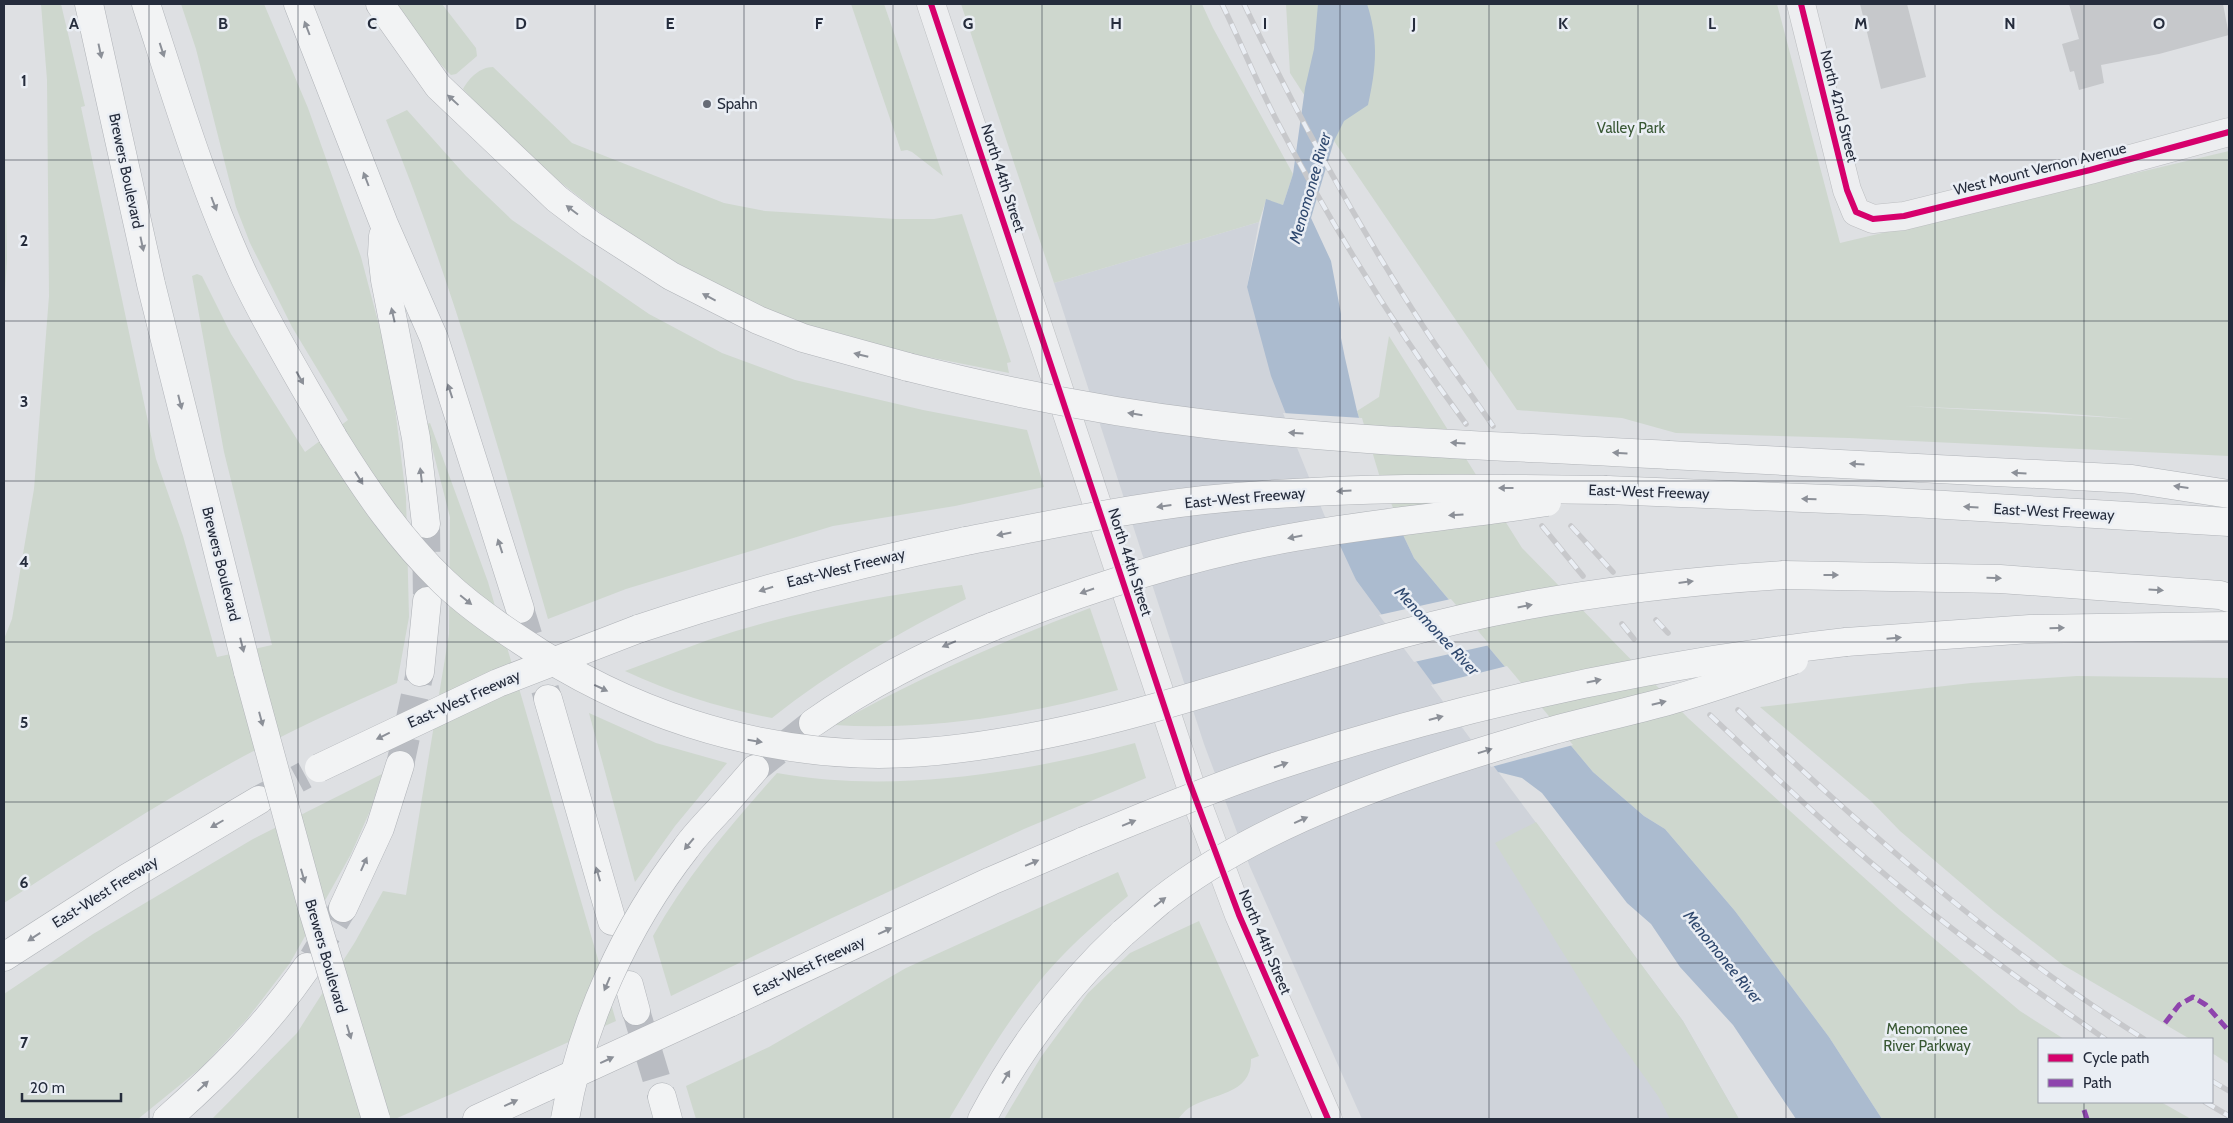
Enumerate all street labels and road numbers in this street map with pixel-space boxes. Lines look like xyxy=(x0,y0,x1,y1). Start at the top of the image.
street label: North 42nd Street xyxy=(1816,48,1862,164)
street label: Brewers Boulevard xyxy=(105,112,147,230)
street label: North 44th Street xyxy=(977,122,1029,234)
street label: West Mount Vernon Avenue xyxy=(1952,139,2129,199)
street label: East-West Freeway xyxy=(1588,481,1710,503)
street label: East-West Freeway xyxy=(1184,484,1307,512)
street label: East-West Freeway xyxy=(1993,500,2115,524)
street label: Brewers Boulevard xyxy=(198,505,244,623)
street label: North 44th Street xyxy=(1104,506,1156,618)
street label: East-West Freeway xyxy=(785,544,907,591)
street label: East-West Freeway xyxy=(405,666,523,732)
street label: East-West Freeway xyxy=(49,852,162,932)
street label: North 44th Street xyxy=(1235,887,1295,997)
street label: Brewers Boulevard xyxy=(301,897,351,1015)
street label: East-West Freeway xyxy=(750,932,868,1000)

